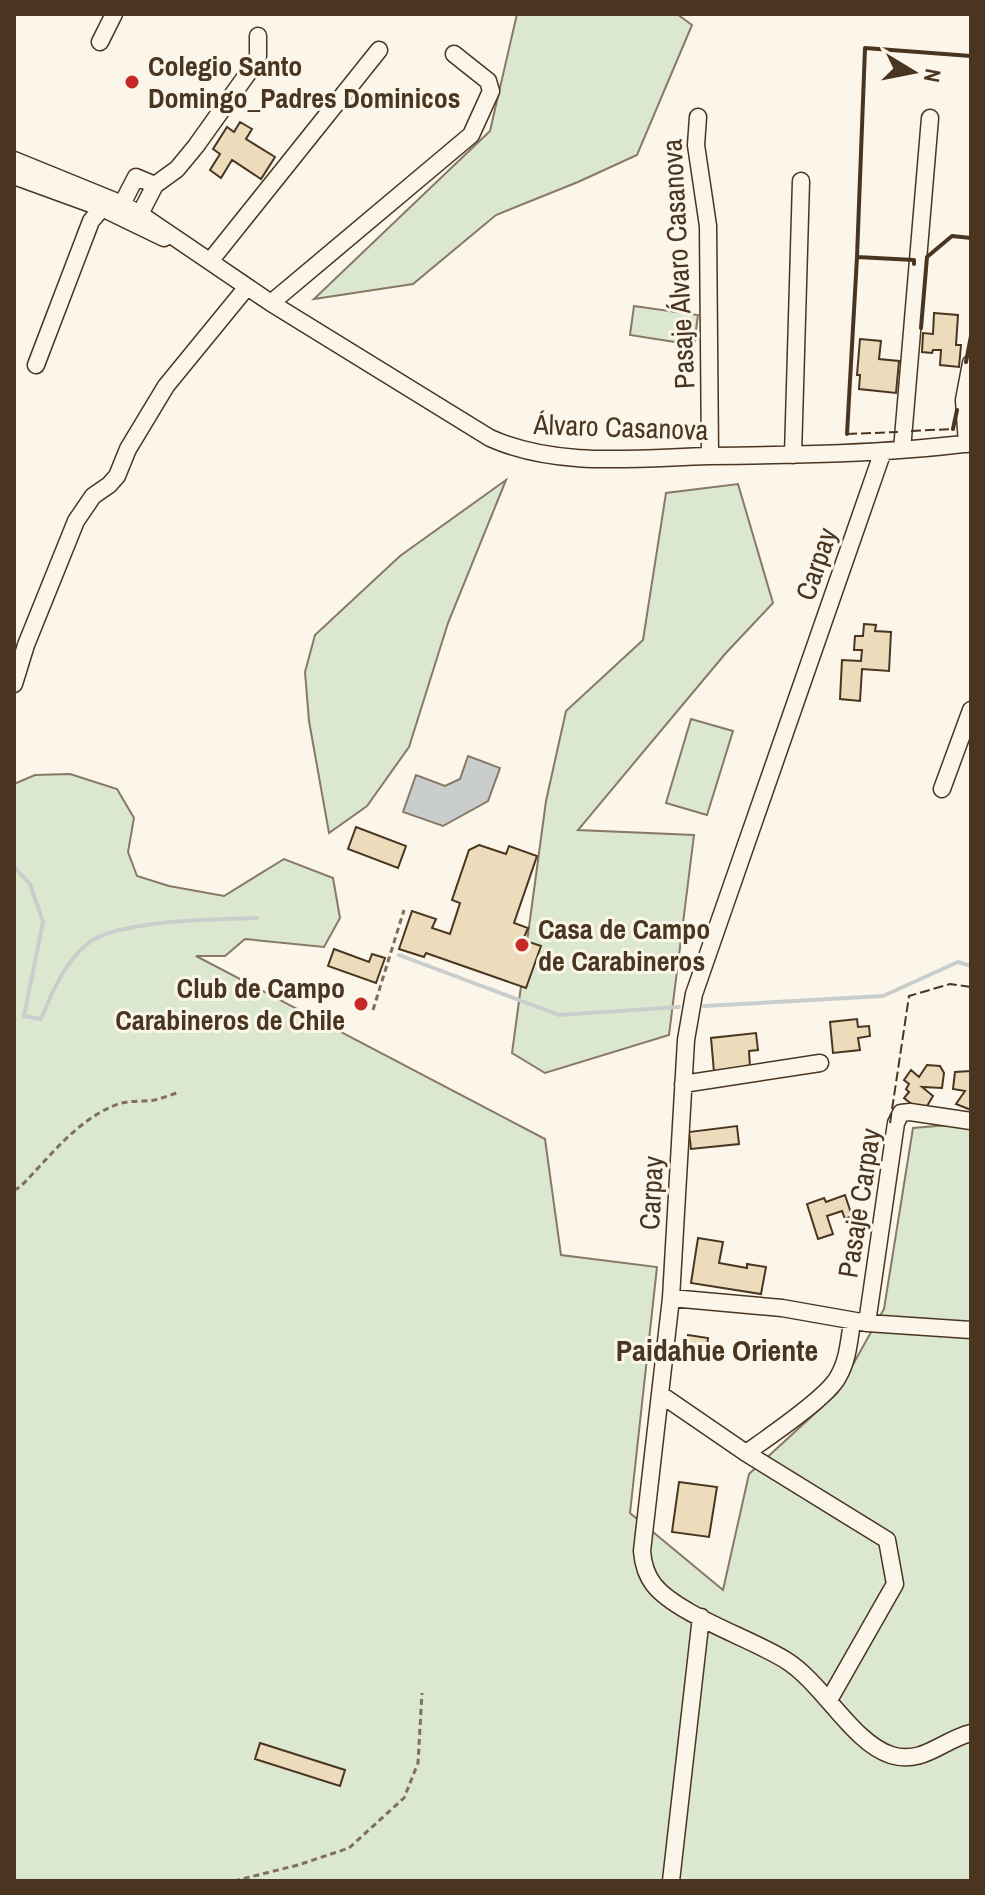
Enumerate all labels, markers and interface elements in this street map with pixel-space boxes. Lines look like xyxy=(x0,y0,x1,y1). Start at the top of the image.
north arrow xyxy=(873,32,953,112)
place label: Colegio Santo Domingo_Padres Dominicos xyxy=(148,47,461,117)
text: N xyxy=(917,66,949,84)
marker: Colegio Santo Domingo_Padres Dominicos xyxy=(123,73,141,91)
street label: Pasaje Álvaro Casanova xyxy=(652,138,704,390)
street label: Álvaro Casanova xyxy=(532,405,709,449)
street label: Carpay xyxy=(786,522,846,605)
place label: Casa de Campo de Carabineros xyxy=(538,910,710,980)
marker: Casa de Campo de Carabineros xyxy=(513,936,531,954)
place label: Club de Campo Carabineros de Chile xyxy=(115,969,345,1039)
marker: Club de Campo Carabineros de Chile xyxy=(352,995,370,1013)
street label: Pasaje Carpay xyxy=(828,1125,890,1280)
street label: Carpay xyxy=(630,1155,672,1231)
district label: Paidahue Oriente xyxy=(616,1330,818,1370)

